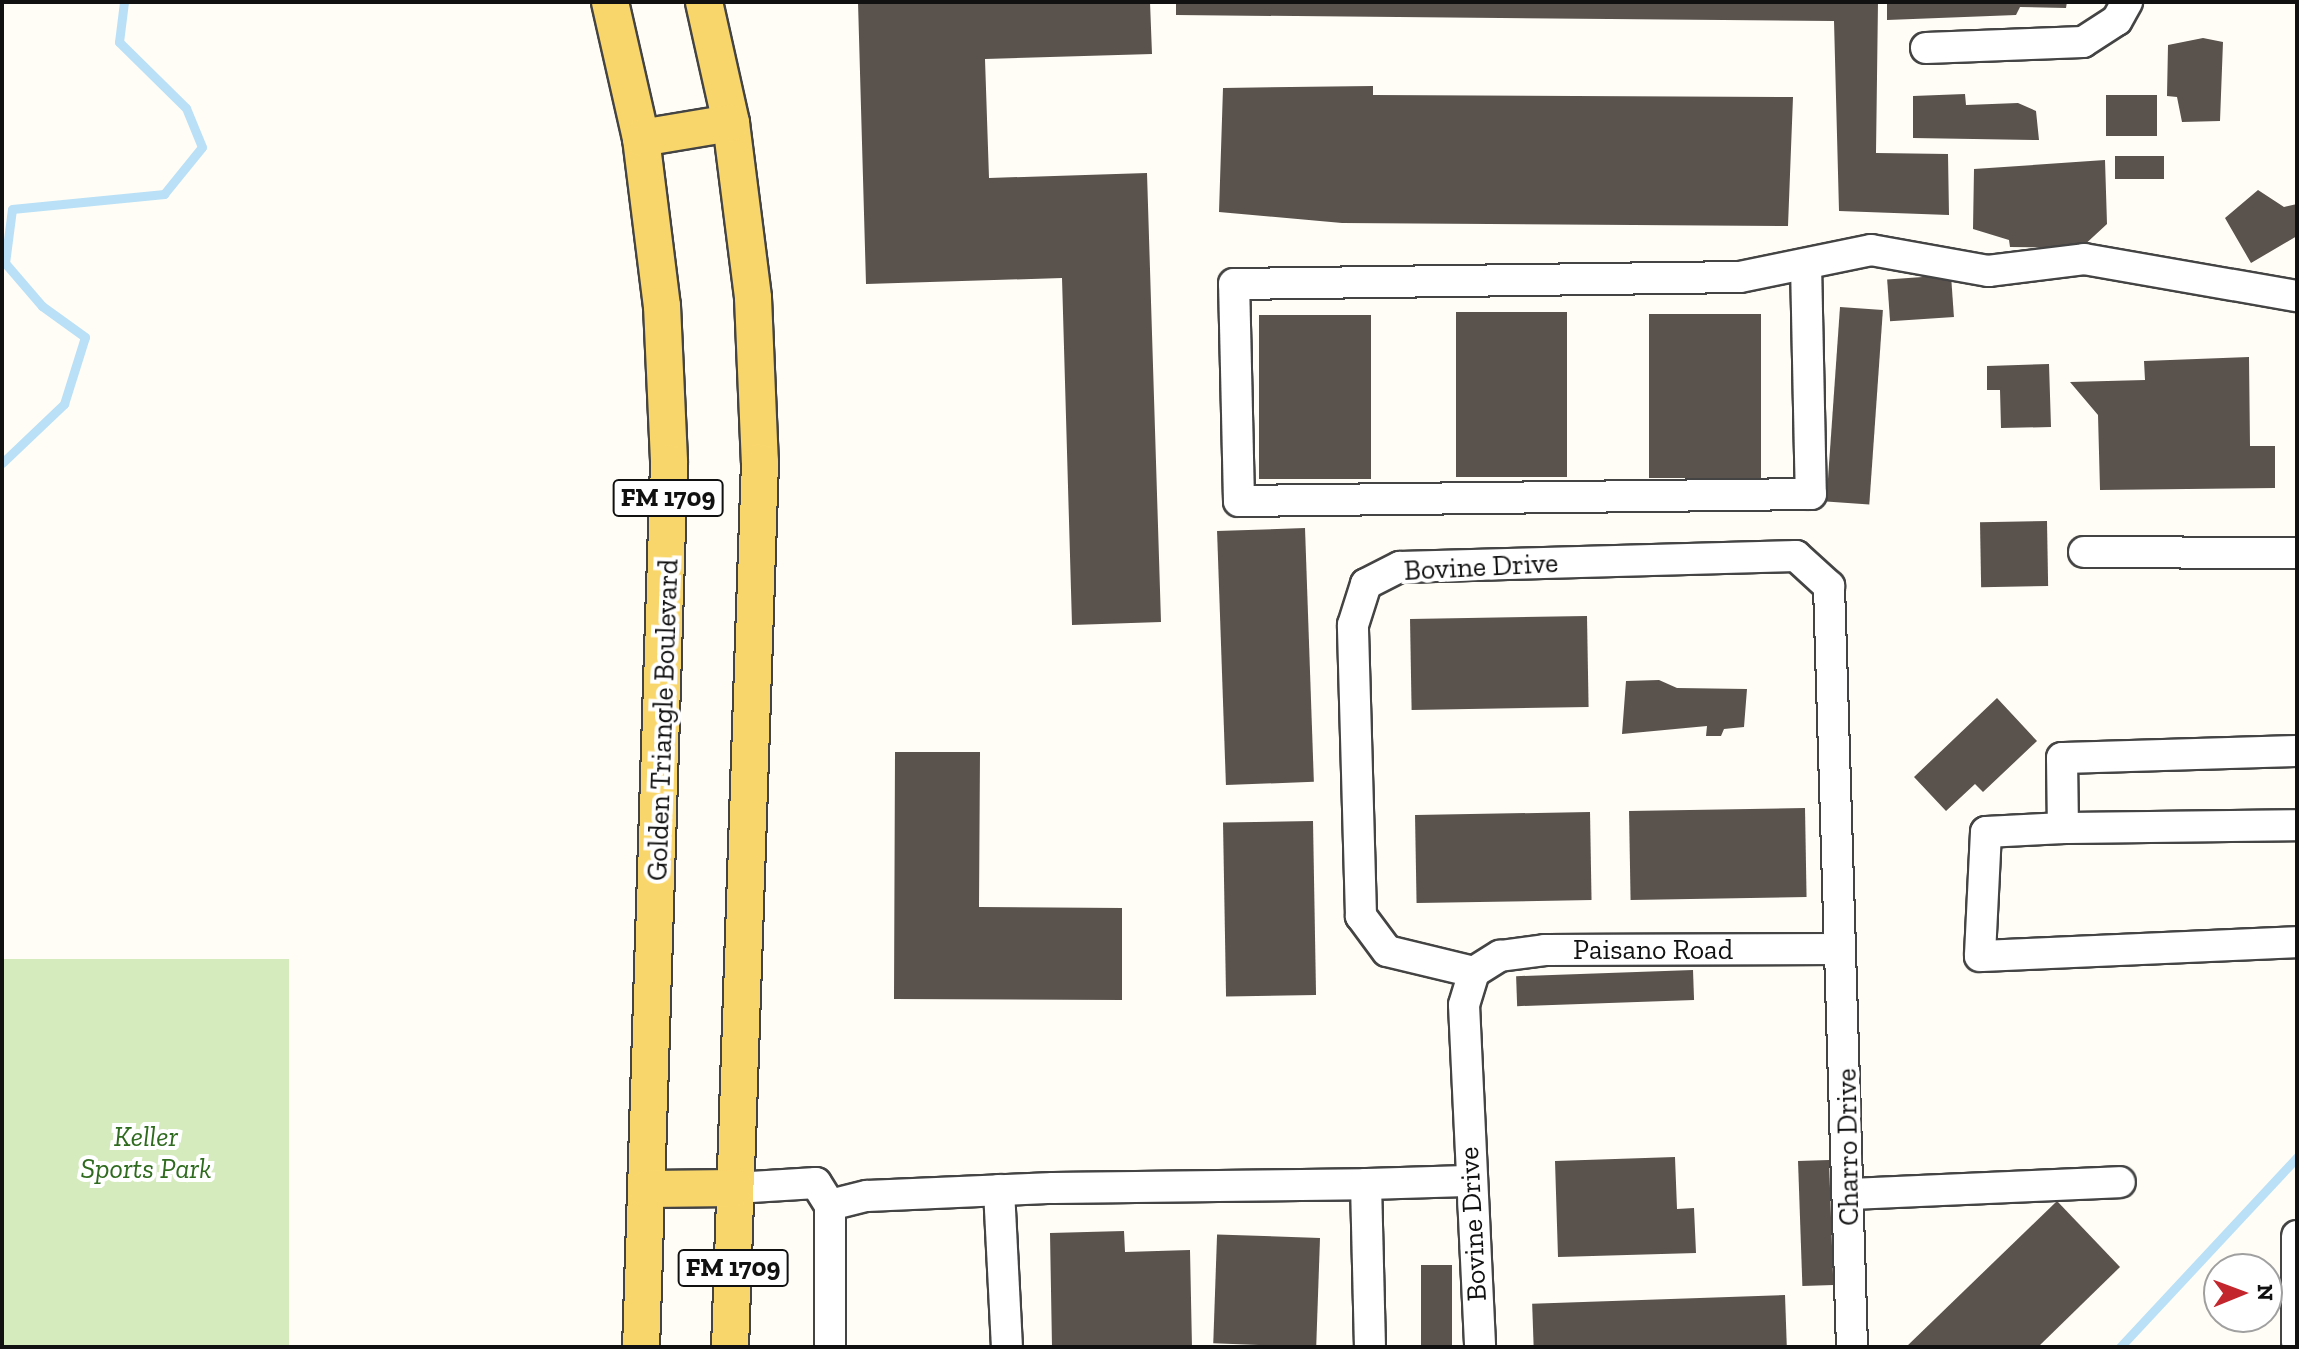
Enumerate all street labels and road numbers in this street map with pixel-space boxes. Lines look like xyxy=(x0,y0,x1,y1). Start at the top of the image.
road number: FM 1709 xyxy=(612,476,724,520)
street label: Bovine Drive xyxy=(1403,546,1559,588)
street label: Golden Triangle Boulevard xyxy=(641,558,685,882)
street label: Paisano Road xyxy=(1573,933,1733,967)
street label: Charro Drive xyxy=(1830,1068,1866,1226)
street label: Bovine Drive xyxy=(1452,1146,1494,1302)
road number: FM 1709 xyxy=(677,1246,789,1290)

